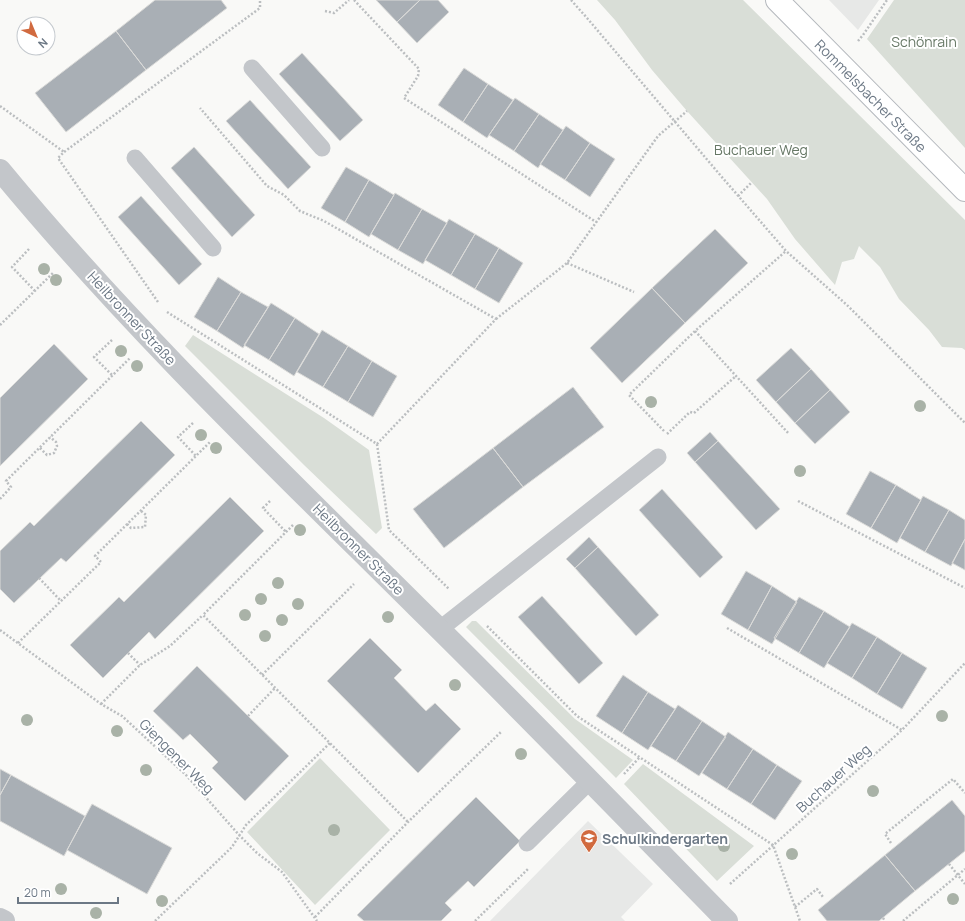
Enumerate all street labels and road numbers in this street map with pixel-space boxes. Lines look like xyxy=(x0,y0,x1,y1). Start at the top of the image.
street label: Rommelsbacher Straße xyxy=(811,35,931,156)
street label: Heilbronner Straße xyxy=(84,267,180,369)
street label: Heilbronner Straße xyxy=(309,499,409,599)
street label: Giengener Weg xyxy=(135,714,219,798)
street label: Buchauer Weg xyxy=(792,740,874,816)

